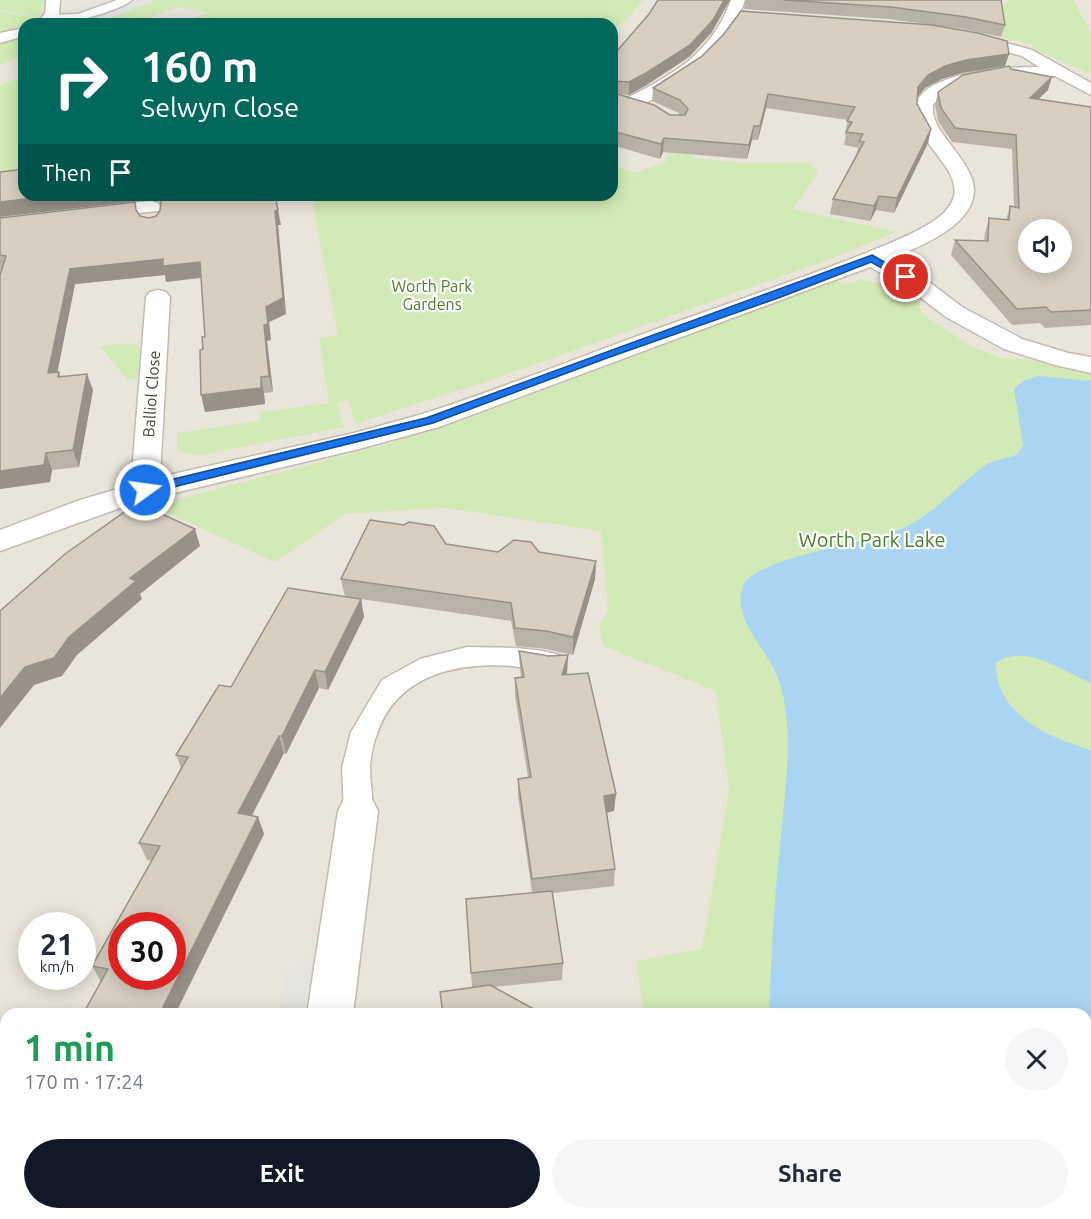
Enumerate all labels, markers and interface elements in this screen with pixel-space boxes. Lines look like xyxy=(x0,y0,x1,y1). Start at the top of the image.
icon: right xyxy=(42,42,120,120)
text: 160 m xyxy=(141,43,258,90)
text: Selwyn Close xyxy=(141,92,299,122)
icon: arrive xyxy=(104,156,137,189)
text: Then xyxy=(42,160,92,185)
map controls xyxy=(1018,219,1072,273)
button: sound xyxy=(1018,219,1072,273)
pin xyxy=(880,251,931,302)
icon: arrive xyxy=(889,260,922,293)
park label: Worth Park Gardens xyxy=(392,277,472,313)
street label: Balliol Close xyxy=(139,350,163,438)
position arrow xyxy=(113,458,177,522)
park label: Worth Park Lake xyxy=(799,528,945,551)
speed limit sign: 30 xyxy=(108,912,186,990)
text: 21 xyxy=(40,927,74,961)
text: km/h xyxy=(40,958,74,975)
text: 1 min xyxy=(24,1027,115,1068)
button: close xyxy=(1005,1028,1068,1091)
text: 170 m · 17:24 xyxy=(24,1070,144,1093)
button: Exit xyxy=(24,1139,540,1208)
button: Share xyxy=(552,1139,1068,1208)

